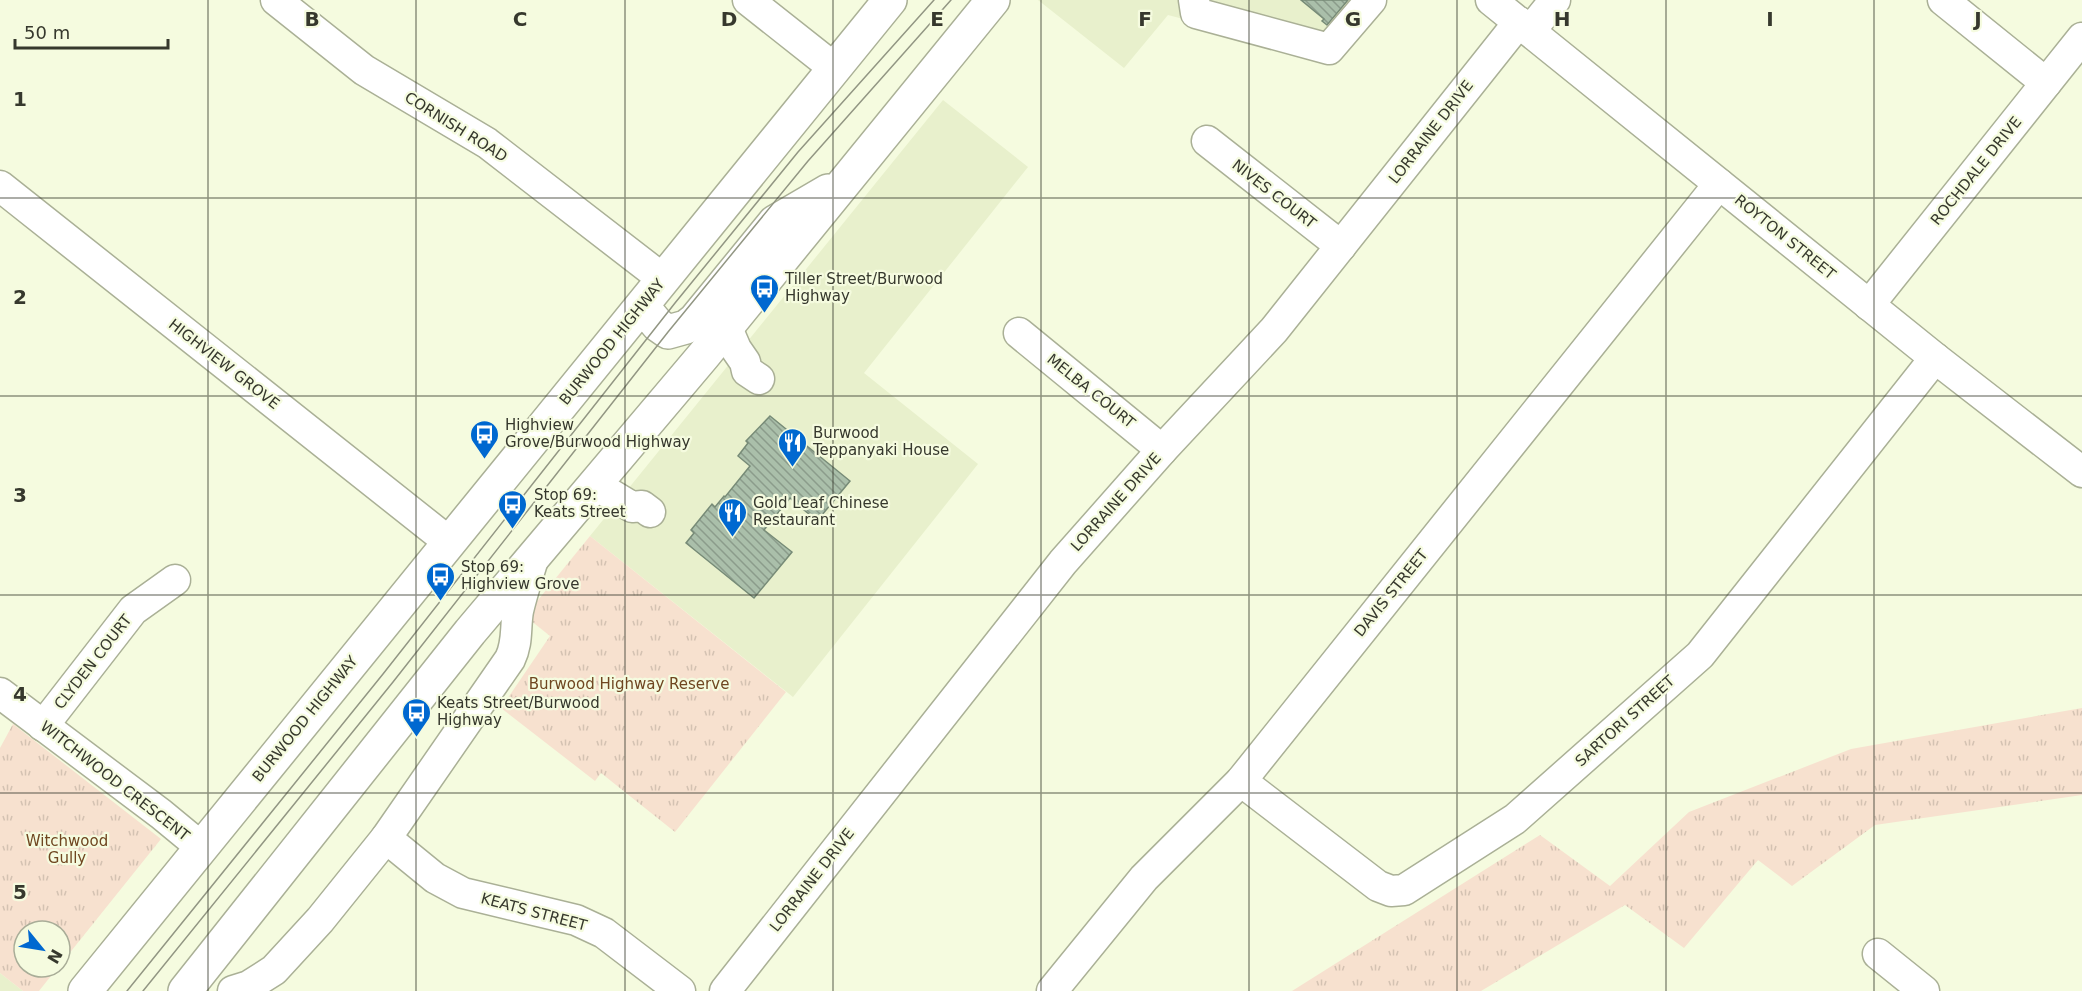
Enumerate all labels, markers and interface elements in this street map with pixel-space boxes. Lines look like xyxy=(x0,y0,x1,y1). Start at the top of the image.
text: B xyxy=(304,7,320,31)
text: C xyxy=(513,7,527,31)
text: D xyxy=(721,7,737,31)
text: E xyxy=(930,7,944,31)
text: F xyxy=(1138,7,1152,31)
text: G xyxy=(1345,7,1361,31)
text: H xyxy=(1554,7,1570,31)
text: I xyxy=(1766,7,1774,31)
text: J xyxy=(1972,7,1982,31)
scale bar xyxy=(15,12,168,50)
text: 50 m xyxy=(24,22,70,43)
street label: LORRAINE DRIVE xyxy=(1385,77,1477,187)
text: 1 xyxy=(13,87,27,111)
street label: CORNISH ROAD xyxy=(401,88,511,166)
street label: ROCHDALE DRIVE xyxy=(1927,113,2025,229)
street label: NIVES COURT xyxy=(1228,156,1320,233)
street label: ROYTON STREET xyxy=(1731,191,1840,284)
place label: Tiller Street/Burwood Highway xyxy=(784,270,943,305)
bus stop icon: Tiller Street/Burwood Highway xyxy=(748,272,780,314)
street label: BURWOOD HIGHWAY xyxy=(556,275,669,409)
text: 2 xyxy=(13,285,27,309)
street label: HIGHVIEW GROVE xyxy=(165,315,283,413)
street label: MELBA COURT xyxy=(1043,350,1139,432)
place label: Highview Grove/Burwood Highway xyxy=(505,416,691,451)
bus stop icon: Highview Grove/Burwood Highway xyxy=(468,418,500,460)
place label: Burwood Teppanyaki House xyxy=(812,424,949,459)
restaurant icon: Burwood Teppanyaki House xyxy=(776,426,808,468)
street label: LORRAINE DRIVE xyxy=(1067,449,1165,555)
text: 3 xyxy=(13,483,27,507)
place label: Stop 69: Keats Street xyxy=(534,486,626,521)
bus stop icon: Stop 69: Keats Street xyxy=(497,488,529,530)
place label: Gold Leaf Chinese Restaurant xyxy=(753,494,889,529)
restaurant icon: Gold Leaf Chinese Restaurant xyxy=(716,496,748,538)
street label: DAVIS STREET xyxy=(1350,545,1432,640)
place label: Stop 69: Highview Grove xyxy=(461,558,580,593)
bus stop icon: Stop 69: Highview Grove xyxy=(424,560,456,602)
street label: CLYDEN COURT xyxy=(51,611,136,713)
street label: BURWOOD HIGHWAY xyxy=(249,652,362,786)
street label: SARTORI STREET xyxy=(1572,671,1679,770)
park label: Burwood Highway Reserve xyxy=(529,675,729,693)
text: 4 xyxy=(13,682,27,706)
place label: Keats Street/Burwood Highway xyxy=(437,694,600,729)
bus stop icon: Keats Street/Burwood Highway xyxy=(400,696,432,738)
street label: WITCHWOOD CRESCENT xyxy=(37,717,194,845)
street label: LORRAINE DRIVE xyxy=(766,825,858,935)
park label: Witchwood Gully xyxy=(26,832,108,867)
text: 5 xyxy=(13,880,27,904)
street label: KEATS STREET xyxy=(479,889,590,935)
north arrow xyxy=(12,919,72,979)
text: N xyxy=(43,946,66,967)

